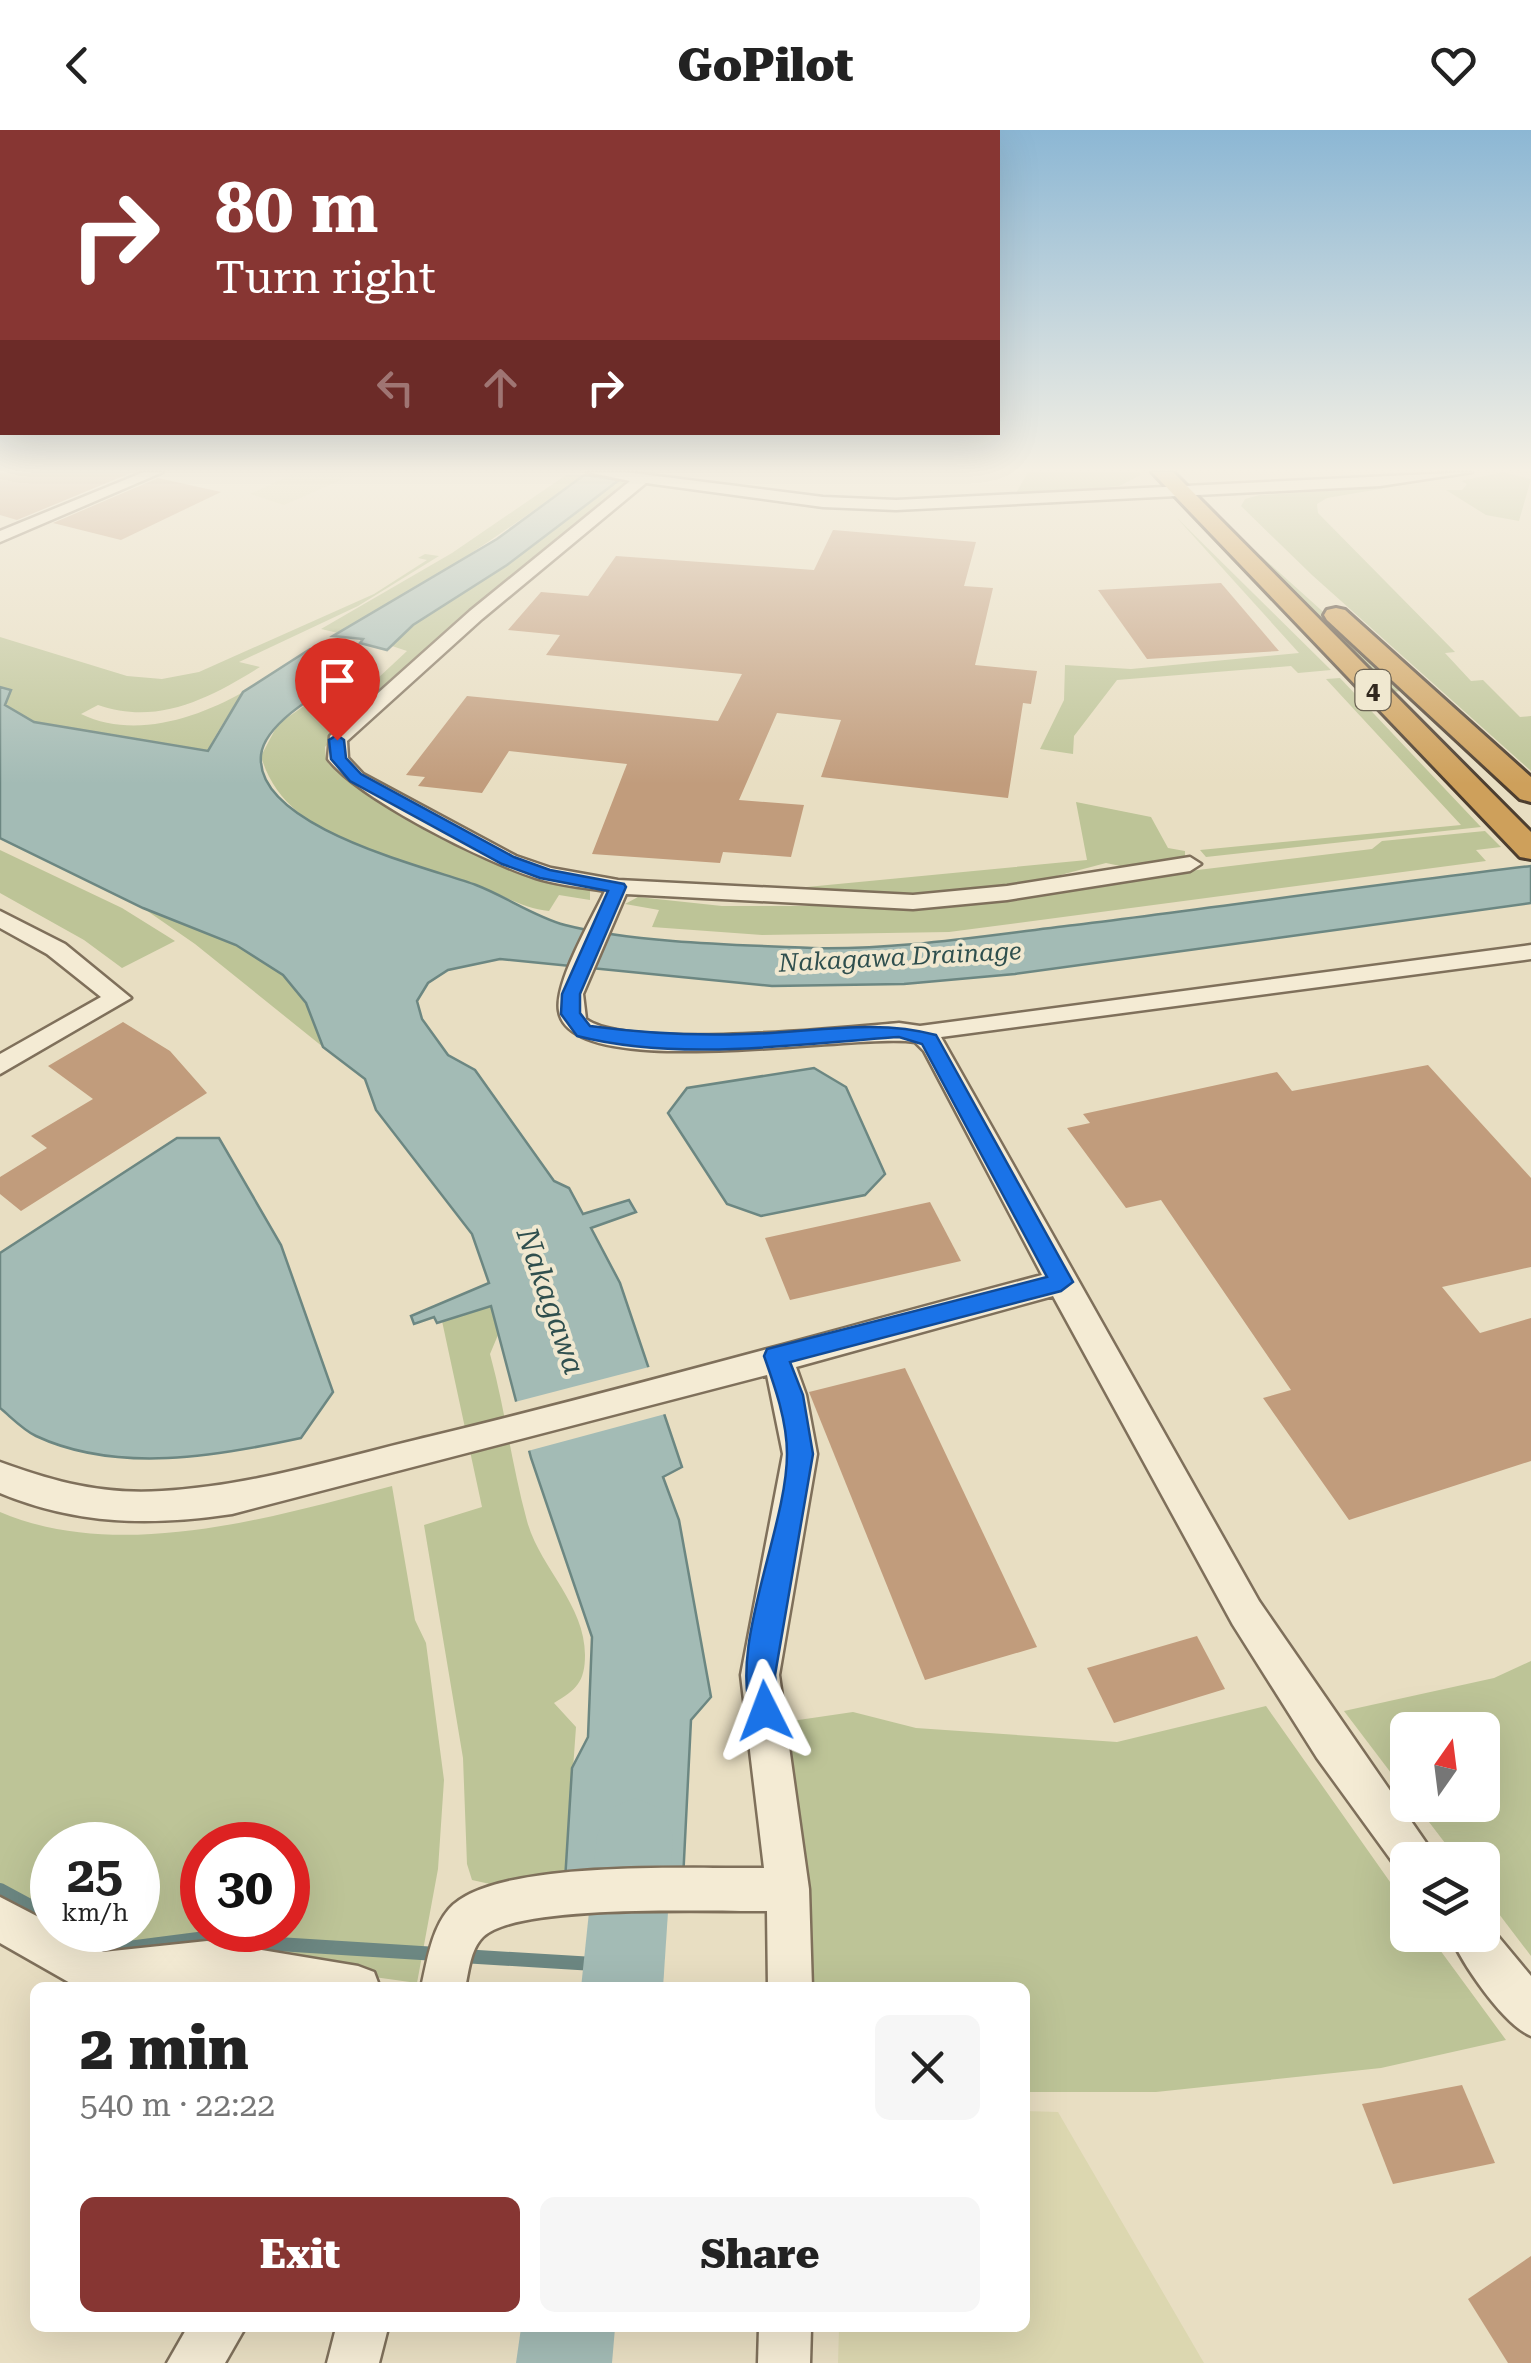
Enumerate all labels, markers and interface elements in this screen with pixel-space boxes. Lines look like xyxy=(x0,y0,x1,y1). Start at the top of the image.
icon: back xyxy=(50,38,105,93)
icon: heart xyxy=(1426,38,1481,93)
text: GoPilot xyxy=(678,39,854,92)
text: 80 m xyxy=(215,167,379,249)
icon: right xyxy=(50,170,180,300)
text: Turn right xyxy=(215,251,436,304)
icon: left xyxy=(368,360,423,415)
icon: ahead xyxy=(473,360,528,415)
icon: right xyxy=(578,360,633,415)
pin xyxy=(295,638,380,741)
icon: arrive xyxy=(310,653,365,708)
road number: 4 xyxy=(1356,670,1390,710)
water label: Nakagawa Drainage xyxy=(777,936,1022,978)
water label: Nakagawa xyxy=(509,1222,592,1379)
position arrow xyxy=(713,1659,817,1763)
north arrow xyxy=(1390,1712,1500,1822)
map controls xyxy=(1390,1712,1500,1952)
speed limit sign: 30 xyxy=(180,1822,310,1952)
button: layers xyxy=(1390,1842,1500,1952)
text: 25 xyxy=(67,1846,123,1904)
text: km/h xyxy=(62,1898,128,1927)
text: 2 min xyxy=(80,2013,249,2084)
button: close xyxy=(875,2015,980,2120)
text: 540 m · 22:22 xyxy=(80,2086,275,2124)
button: Exit xyxy=(80,2197,520,2312)
button: Share xyxy=(540,2197,980,2312)

